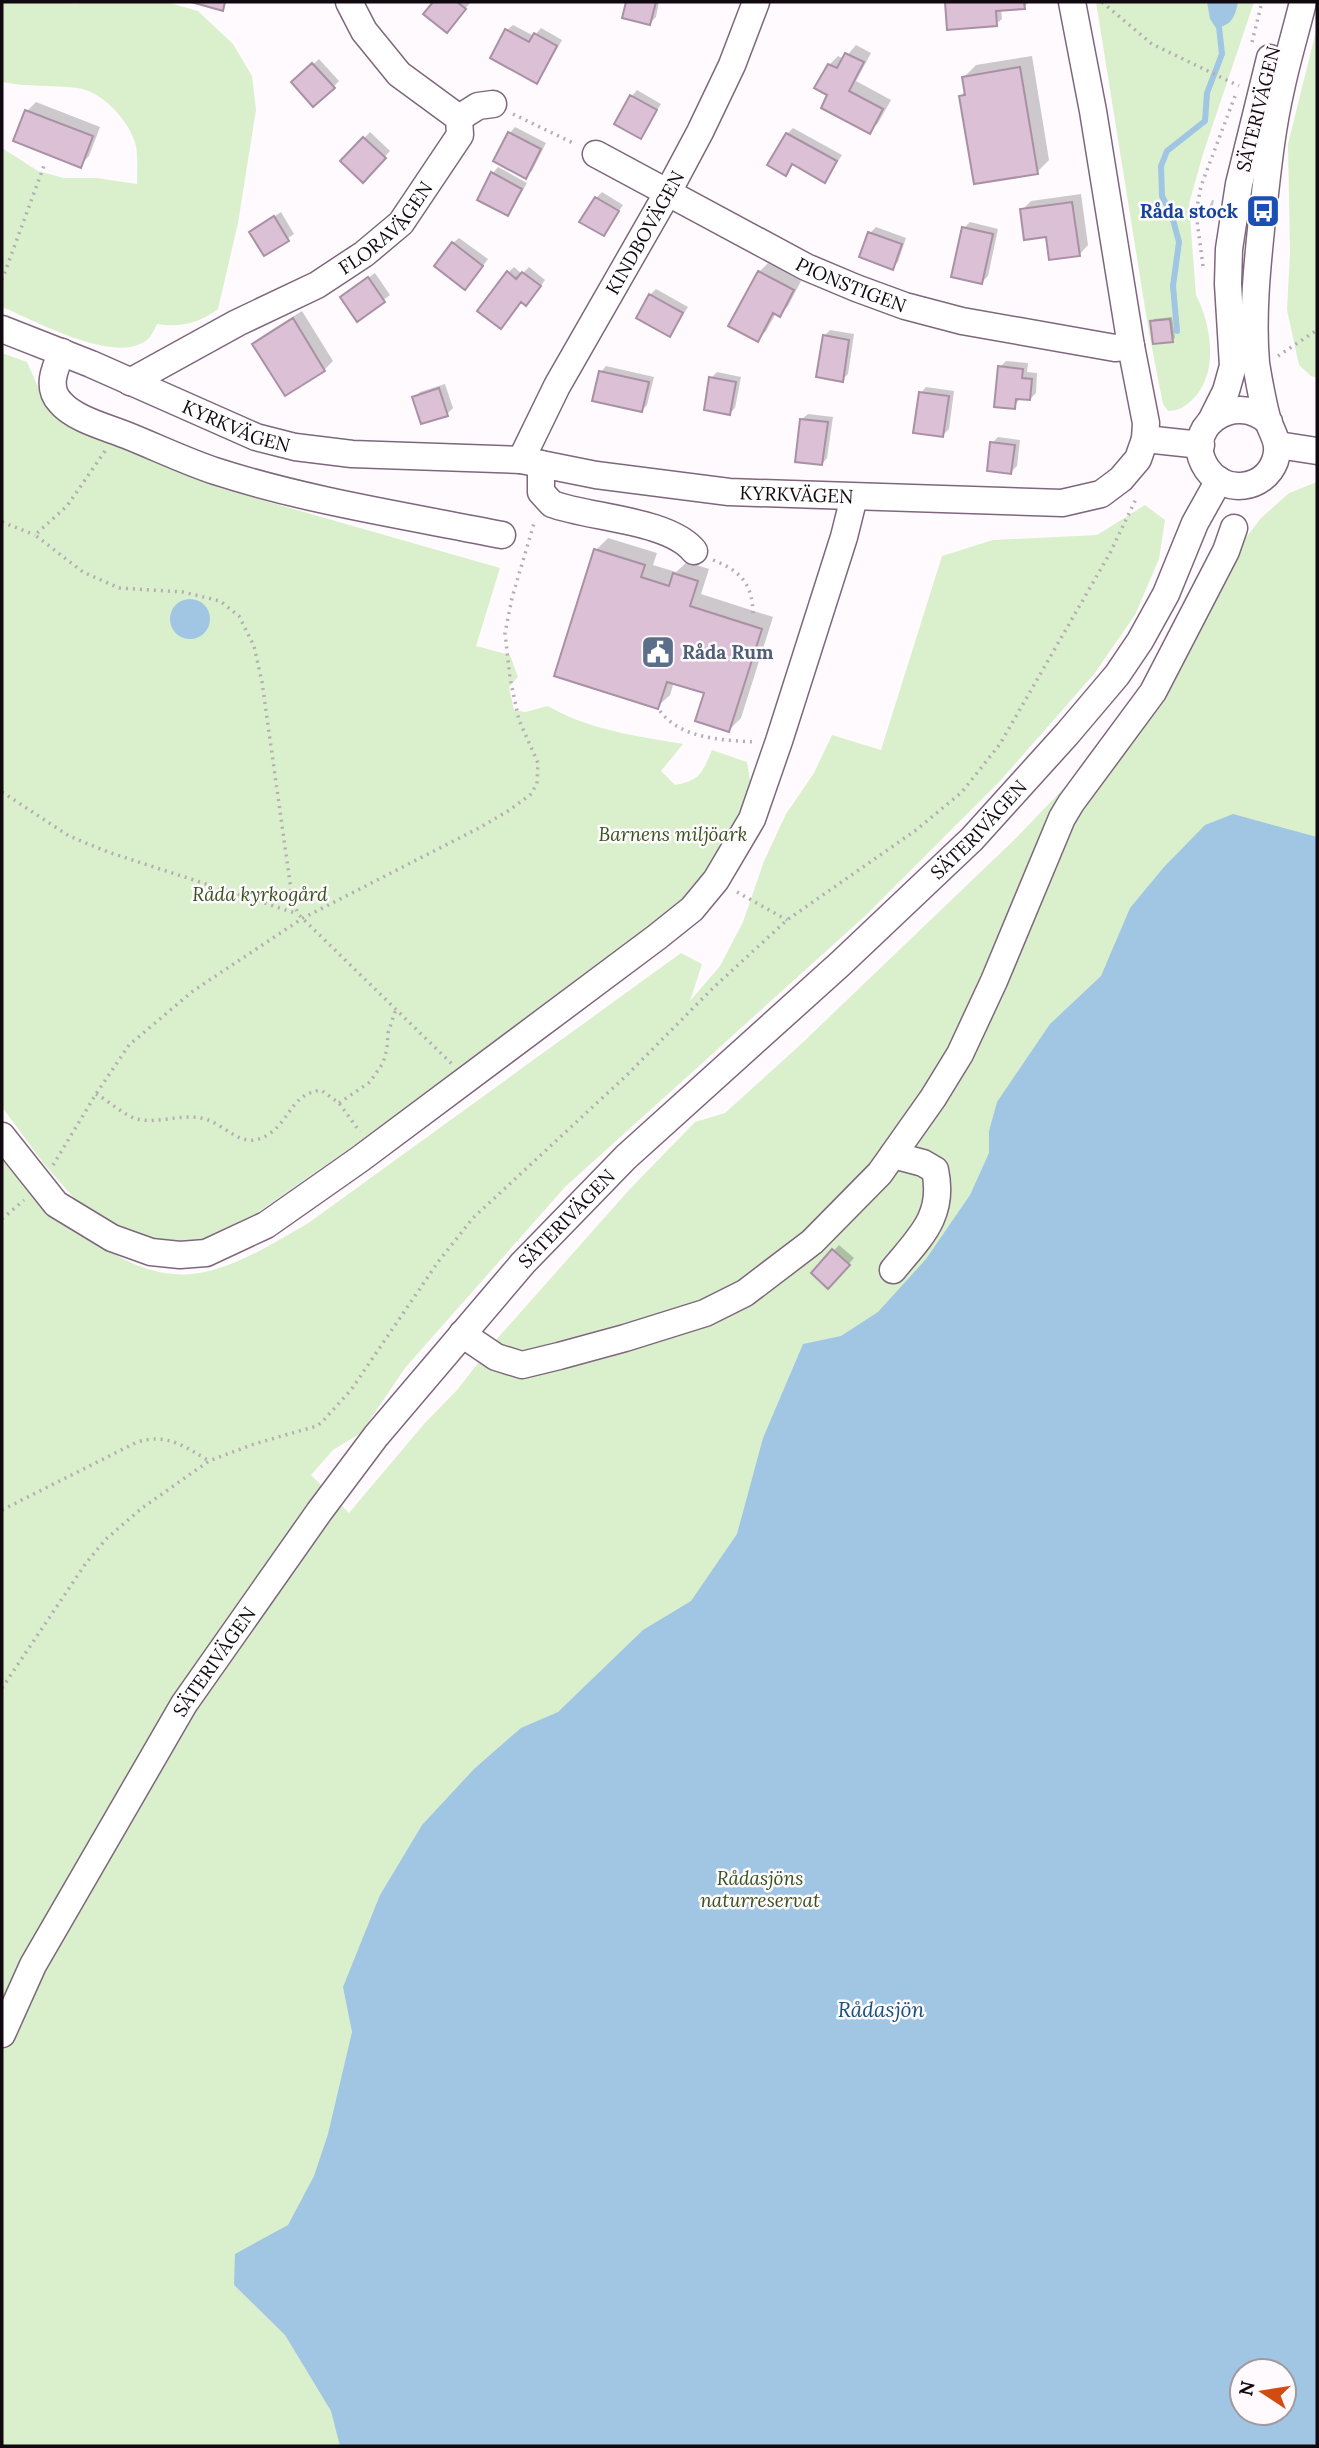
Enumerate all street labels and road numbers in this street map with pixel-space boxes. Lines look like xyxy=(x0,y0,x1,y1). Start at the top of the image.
street label: SÄTERIVÄGEN xyxy=(1231,44,1285,174)
street label: KINDBOVÄGEN xyxy=(600,166,689,299)
street label: FLORAVÄGEN xyxy=(334,177,438,280)
street label: PIONSTIGEN xyxy=(792,252,910,317)
street label: KYRKVÄGEN xyxy=(179,394,293,457)
street label: KYRKVÄGEN xyxy=(739,480,854,508)
street label: SÄTERIVÄGEN xyxy=(925,775,1032,884)
street label: SÄTERIVÄGEN xyxy=(513,1164,620,1273)
street label: SÄTERIVÄGEN xyxy=(167,1602,261,1721)

